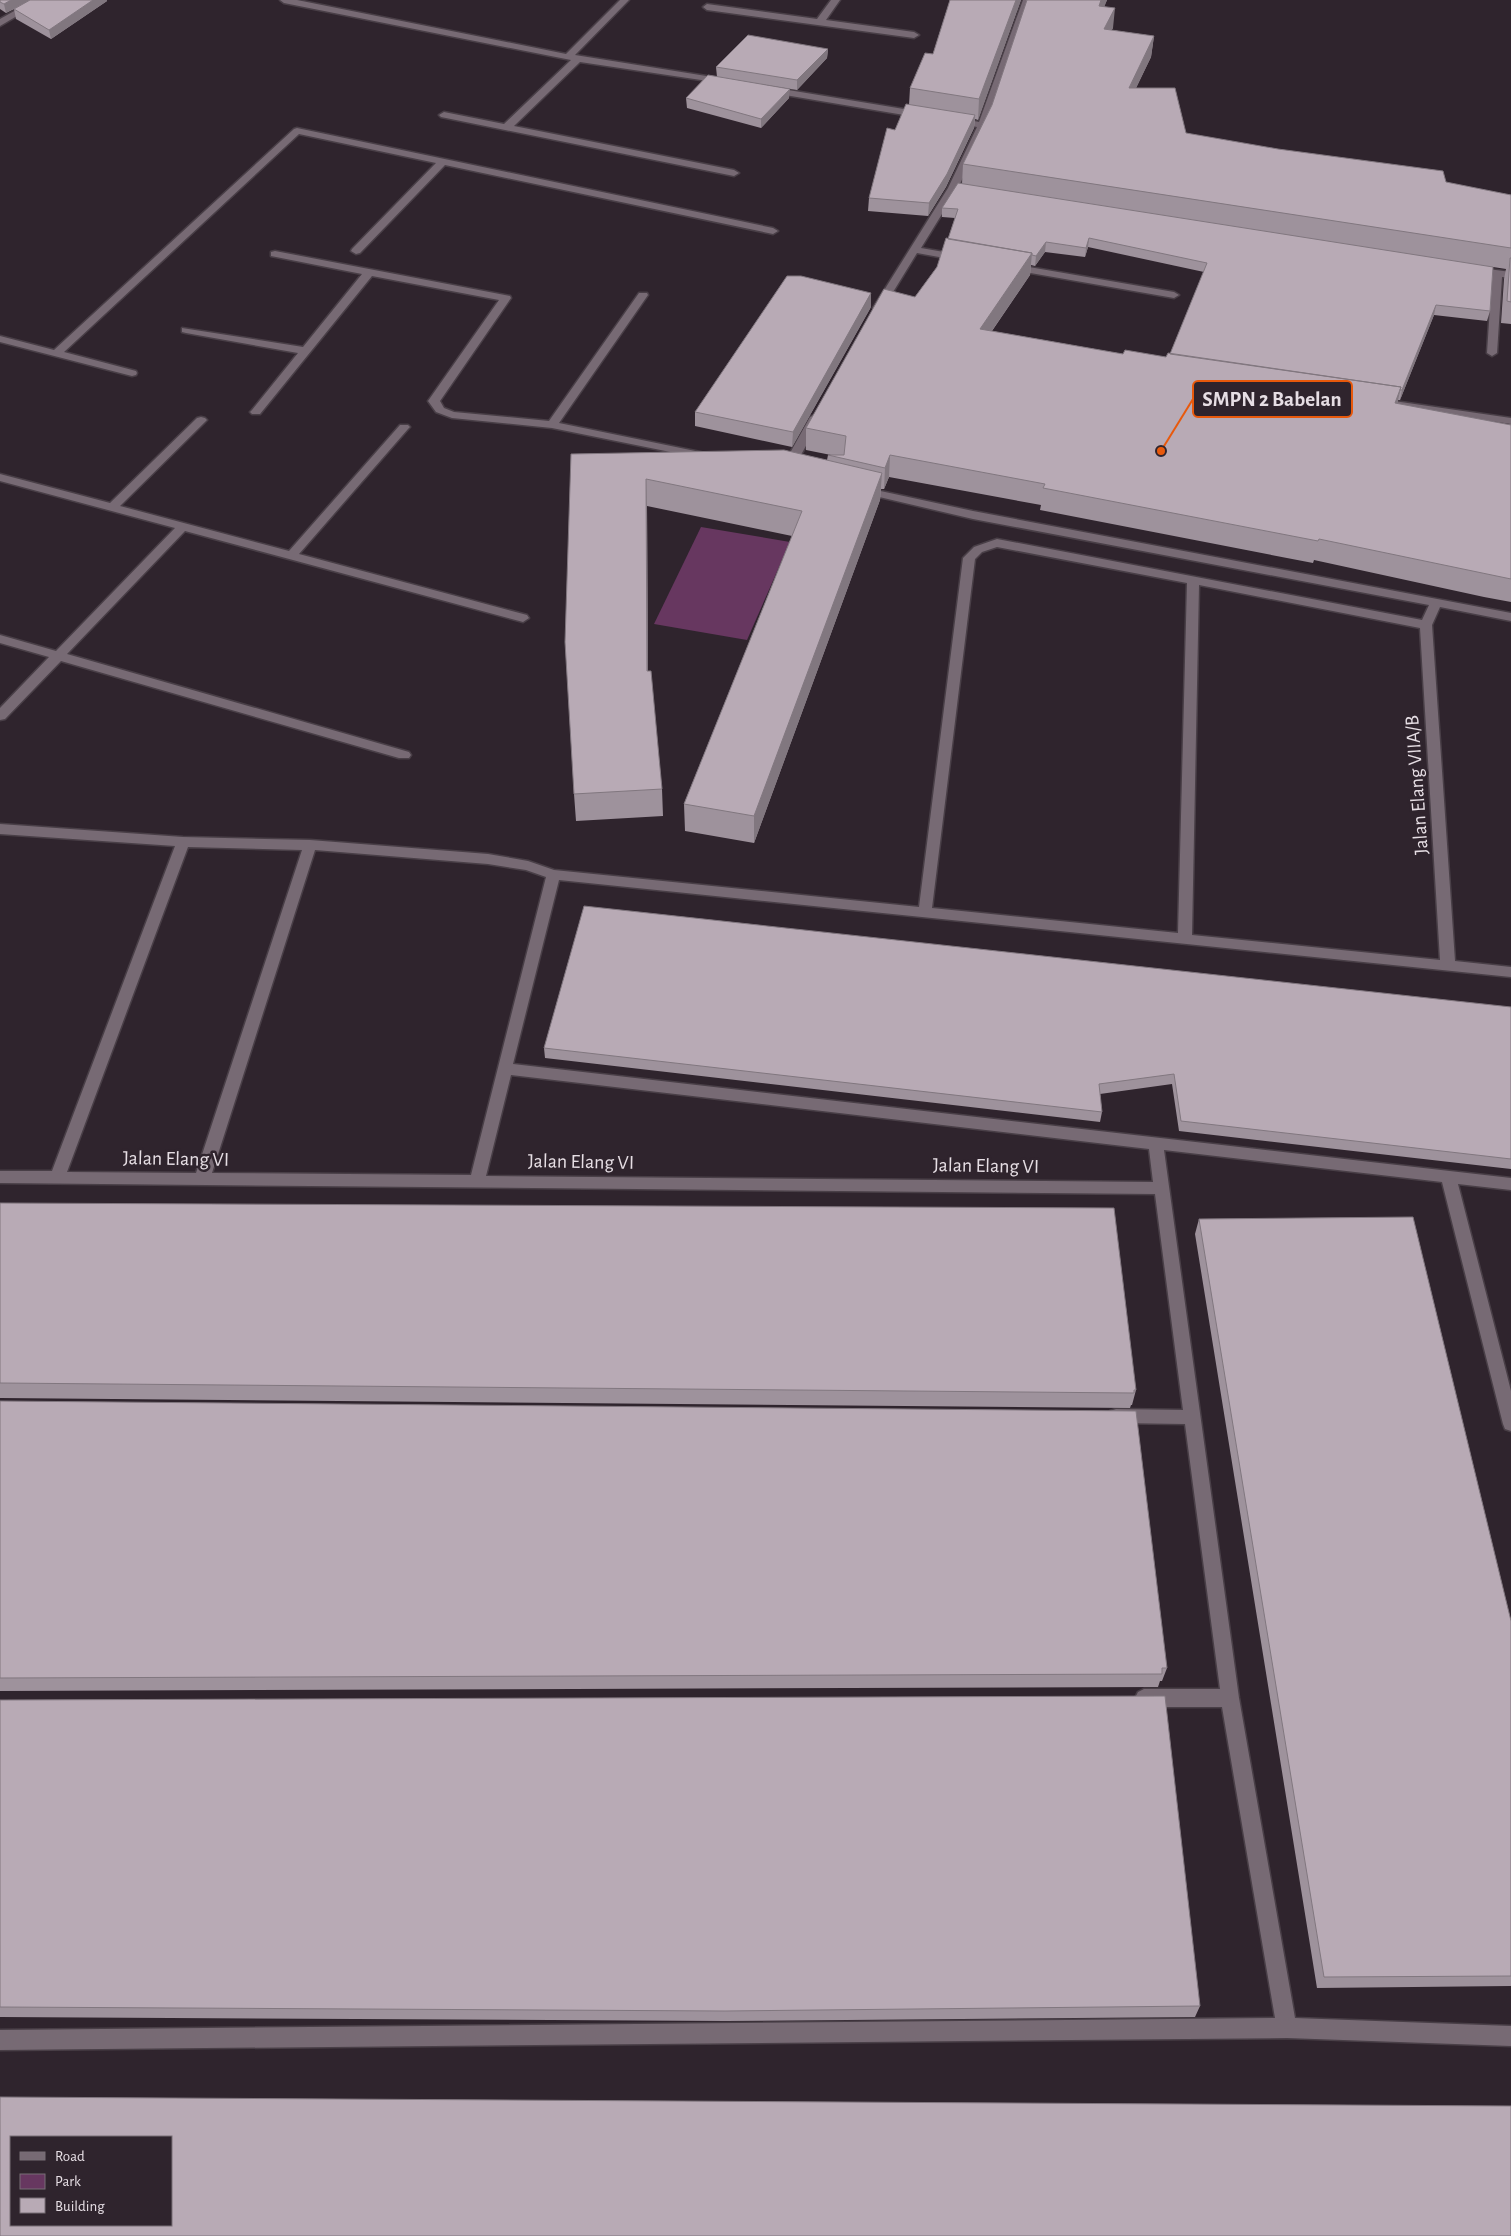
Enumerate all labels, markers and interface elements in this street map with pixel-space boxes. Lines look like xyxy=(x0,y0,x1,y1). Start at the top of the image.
callout: SMPN 2 Babelan xyxy=(1193,381,1352,417)
text: SMPN 2 Babelan xyxy=(1202,389,1342,410)
street label: Jalan Elang VIIA/B xyxy=(1402,715,1432,855)
street label: Jalan Elang VI xyxy=(123,1148,229,1170)
street label: Jalan Elang VI xyxy=(528,1151,634,1173)
street label: Jalan Elang VI xyxy=(933,1155,1039,1177)
legend xyxy=(10,2136,172,2226)
text: Road xyxy=(55,2149,85,2164)
text: Park xyxy=(55,2174,81,2189)
text: Building xyxy=(55,2199,105,2214)

